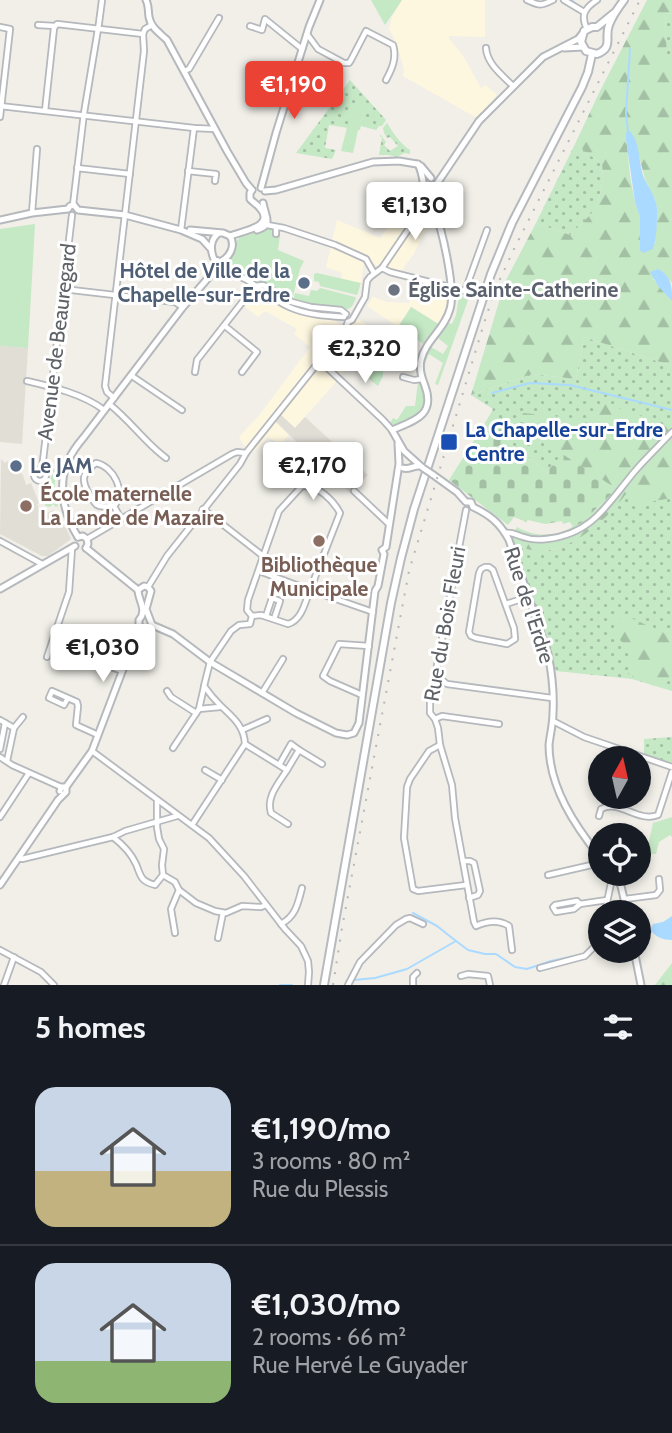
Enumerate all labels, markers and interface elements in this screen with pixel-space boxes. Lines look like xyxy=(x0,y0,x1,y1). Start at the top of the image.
pin: €1,190 xyxy=(237,61,351,121)
text: €1,190 xyxy=(261,70,327,98)
pin: €1,130 xyxy=(358,182,472,242)
text: €1,130 xyxy=(382,191,448,219)
street label: Avenue de Beauregard xyxy=(32,242,81,442)
place label: Hôtel de Ville de la Chapelle-sur-Erdre xyxy=(118,258,291,307)
marker: Hôtel de Ville de la Chapelle-sur-Erdre xyxy=(296,275,312,291)
place label: Église Sainte-Catherine xyxy=(408,277,618,302)
marker: Église Sainte-Catherine xyxy=(386,282,402,298)
pin: €2,320 xyxy=(308,326,422,385)
text: €2,320 xyxy=(328,334,402,362)
place label: La Chapelle-sur-Erdre Centre xyxy=(465,417,663,466)
marker: La Chapelle-sur-Erdre Centre xyxy=(439,432,459,452)
pin: €2,170 xyxy=(256,442,370,502)
text: €2,170 xyxy=(279,451,347,479)
place label: Le JAM xyxy=(30,453,92,478)
marker: Le JAM xyxy=(8,458,24,474)
place label: École maternelle La Lande de Mazaire xyxy=(40,481,224,530)
marker: École maternelle La Lande de Mazaire xyxy=(18,498,34,514)
marker: Bibliothèque Municipale xyxy=(311,533,327,549)
street label: Rue de l'Erdre xyxy=(499,543,560,666)
street label: Rue du Bois Fleuri xyxy=(419,544,470,703)
place label: Bibliothèque Municipale xyxy=(261,552,377,601)
pin: €1,030 xyxy=(46,624,160,684)
text: €1,030 xyxy=(66,633,140,661)
north arrow xyxy=(588,746,651,808)
map controls xyxy=(588,746,651,963)
button: locate xyxy=(588,823,651,886)
button: layers xyxy=(588,900,651,963)
icon: filters xyxy=(599,1008,637,1046)
text: 5 homes xyxy=(35,1009,146,1046)
text: €1,190/mo xyxy=(252,1110,391,1147)
icon: home xyxy=(91,1115,175,1199)
text: 3 rooms · 80 m² xyxy=(252,1147,410,1175)
text: Rue du Plessis xyxy=(252,1175,388,1203)
text: €1,030/mo xyxy=(252,1286,400,1323)
icon: home xyxy=(91,1291,175,1375)
text: 2 rooms · 66 m² xyxy=(252,1323,406,1351)
text: Rue Hervé Le Guyader xyxy=(252,1351,468,1379)

